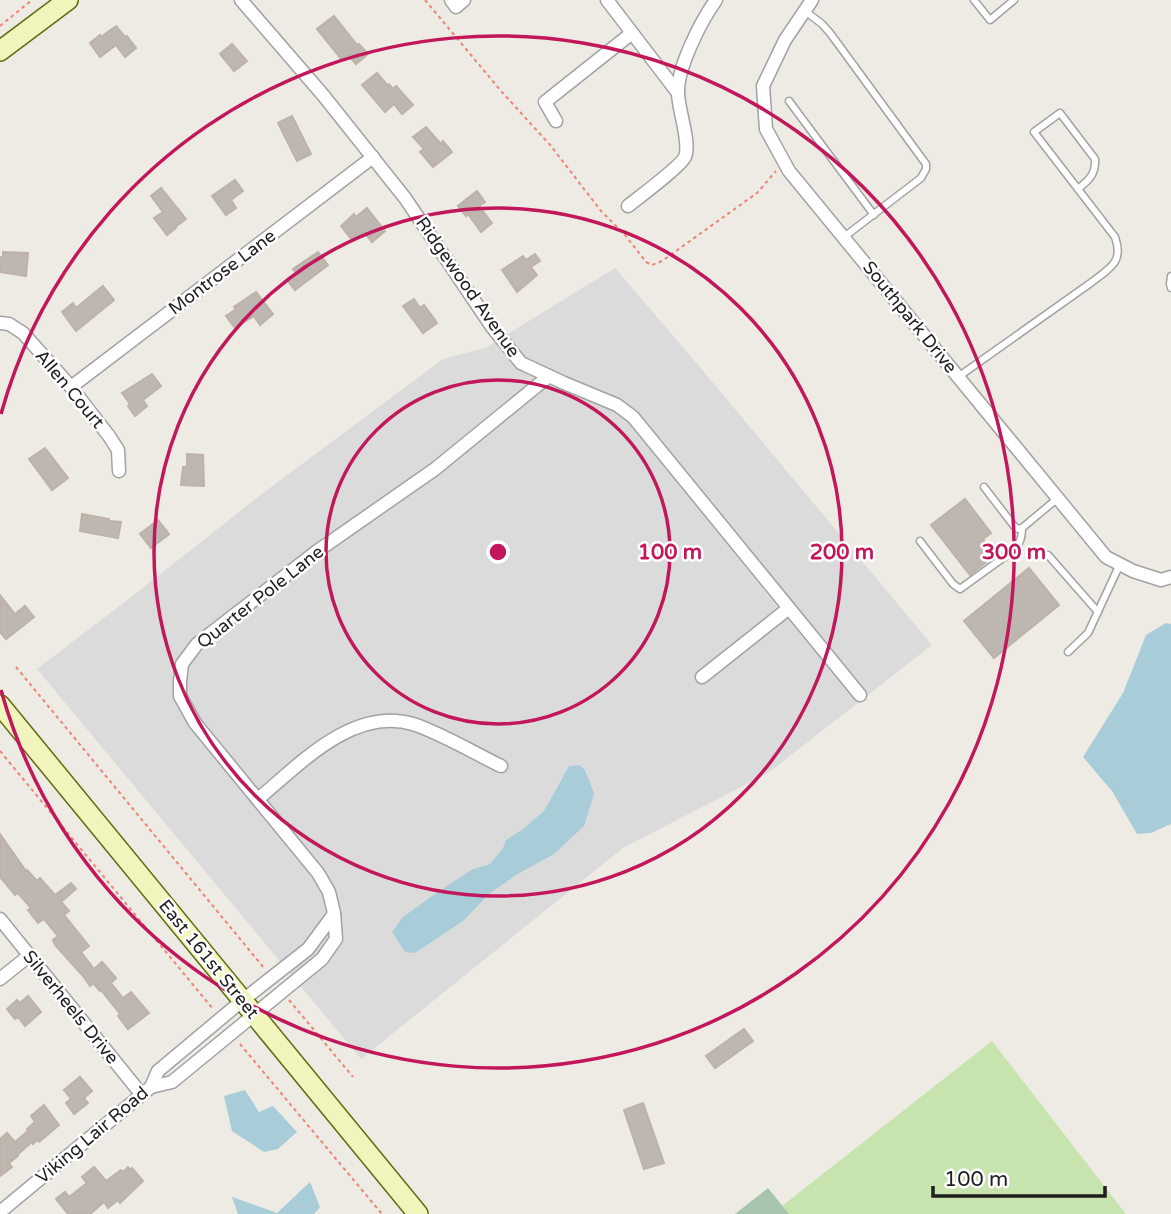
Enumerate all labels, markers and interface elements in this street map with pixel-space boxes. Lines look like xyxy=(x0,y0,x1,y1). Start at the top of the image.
street label: Ridgewood Avenue xyxy=(411,212,525,362)
street label: Montrose Lane xyxy=(164,225,280,319)
street label: Southpark Drive xyxy=(858,256,962,378)
street label: Allen Court xyxy=(31,345,109,433)
centre of rings xyxy=(486,540,510,564)
text: 100 m xyxy=(638,540,702,565)
text: 200 m xyxy=(810,540,874,565)
text: 300 m xyxy=(982,540,1046,565)
street label: Quarter Pole Lane xyxy=(192,541,328,653)
street label: East 161st Street xyxy=(154,895,264,1023)
street label: Silverheels Drive xyxy=(18,946,124,1068)
street label: Viking Lair Road xyxy=(31,1082,153,1188)
scale bar xyxy=(933,1154,1104,1198)
text: 100 m xyxy=(944,1167,1008,1192)

